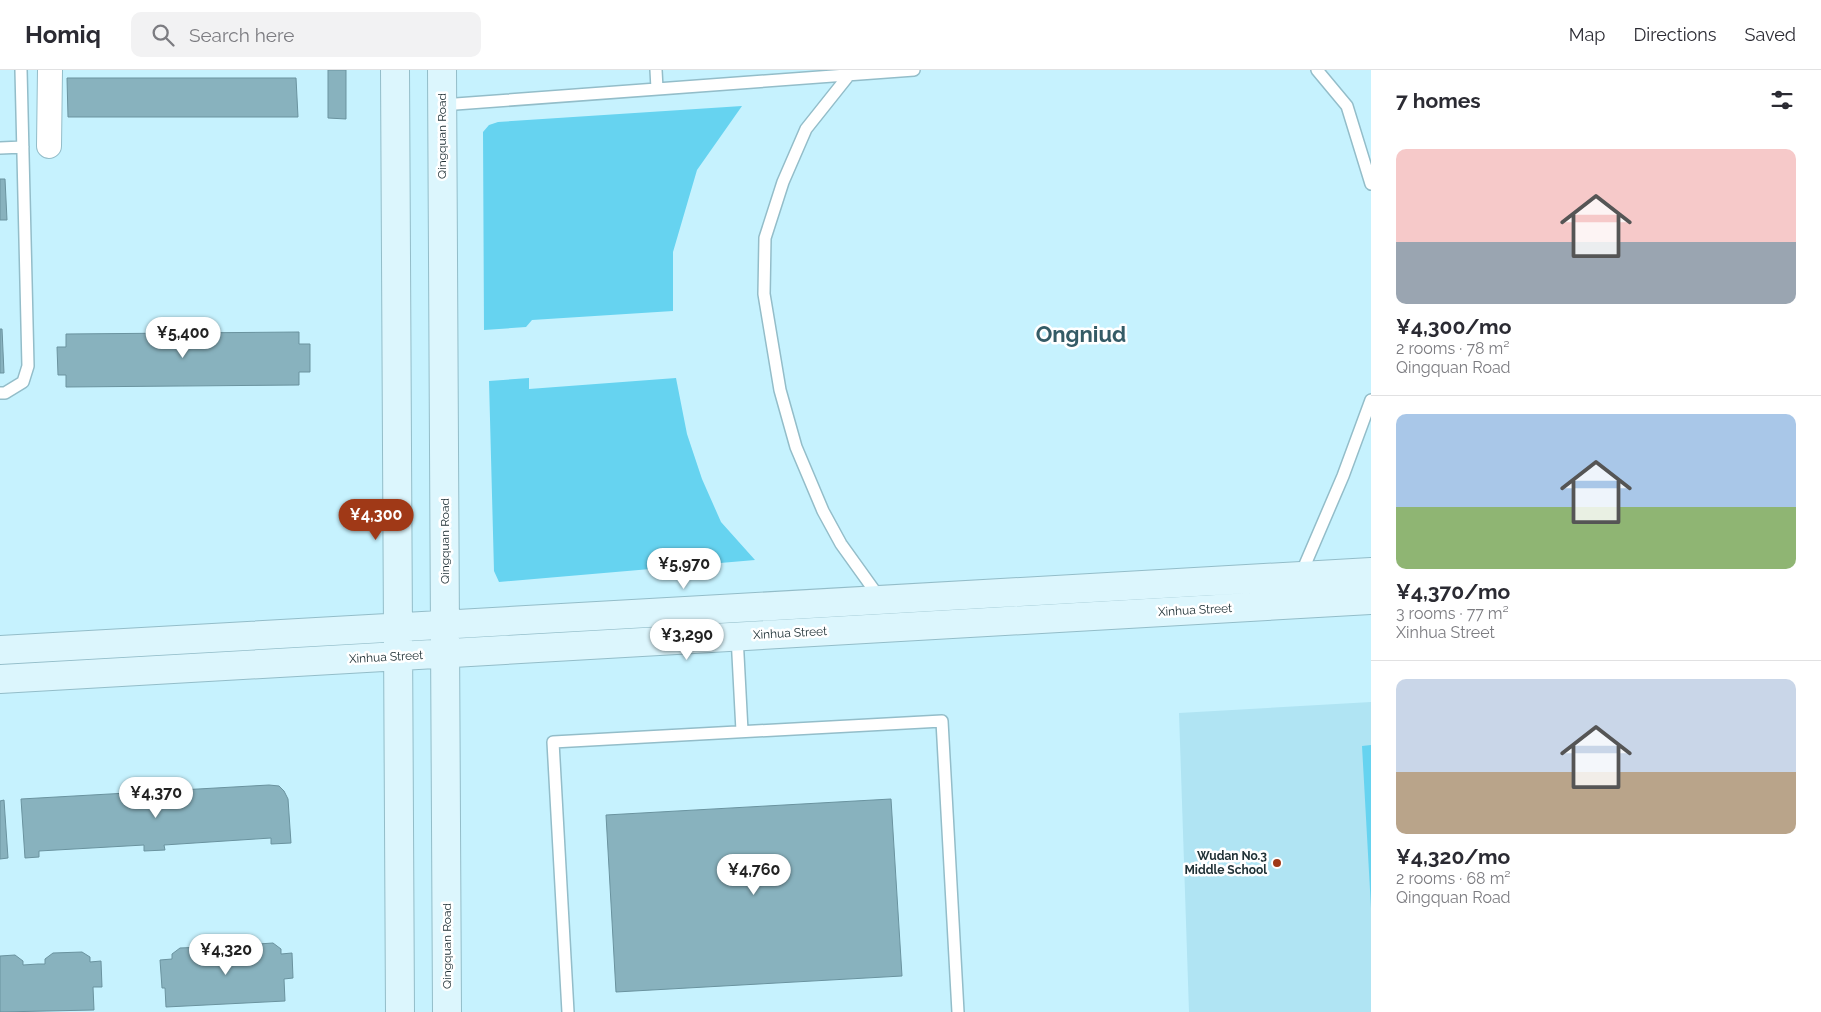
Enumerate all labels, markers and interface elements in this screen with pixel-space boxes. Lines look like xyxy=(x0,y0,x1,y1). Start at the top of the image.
search box xyxy=(131,12,481,57)
text: Homiq xyxy=(25,20,101,49)
icon: search xyxy=(149,21,177,49)
text: Search here xyxy=(189,24,294,46)
text: Map xyxy=(1569,24,1605,45)
text: Directions xyxy=(1633,24,1717,45)
text: Saved xyxy=(1745,24,1796,45)
icon: filters xyxy=(1768,86,1796,114)
text: 7 homes xyxy=(1396,88,1481,113)
street label: Qingquan Road xyxy=(435,93,449,179)
icon: home xyxy=(1551,181,1641,271)
text: ¥4,300/mo xyxy=(1396,314,1511,339)
pin: ¥5,400 xyxy=(142,316,224,359)
district label: Ongniud xyxy=(1036,321,1126,347)
text: ¥5,400 xyxy=(157,323,209,342)
text: 2 rooms · 78 m² xyxy=(1396,339,1509,358)
text: Qingquan Road xyxy=(1396,358,1511,377)
icon: home xyxy=(1551,447,1641,537)
pin: ¥4,300 xyxy=(335,498,417,541)
street label: Qingquan Road xyxy=(438,498,452,584)
text: ¥4,300 xyxy=(350,505,402,524)
pin: ¥5,970 xyxy=(643,548,725,590)
text: ¥5,970 xyxy=(658,554,710,573)
text: ¥4,370/mo xyxy=(1396,579,1510,604)
street label: Xinhua Street xyxy=(1158,601,1232,619)
text: 3 rooms · 77 m² xyxy=(1396,604,1509,623)
pin: ¥3,290 xyxy=(646,618,728,661)
text: Xinhua Street xyxy=(1396,623,1495,642)
street label: Xinhua Street xyxy=(753,624,827,642)
text: ¥3,290 xyxy=(661,625,713,644)
street label: Xinhua Street xyxy=(349,648,423,666)
icon: home xyxy=(1551,712,1641,802)
pin: ¥4,370 xyxy=(115,776,197,819)
text: ¥4,370 xyxy=(130,783,182,802)
text: ¥4,320/mo xyxy=(1396,844,1510,869)
place label: Wudan No.3 Middle School xyxy=(1184,849,1267,877)
pin: ¥4,760 xyxy=(713,854,795,896)
marker: Wudan No.3 Middle School xyxy=(1271,857,1283,869)
text: ¥4,760 xyxy=(728,860,780,879)
text: 2 rooms · 68 m² xyxy=(1396,869,1511,888)
text: Qingquan Road xyxy=(1396,888,1511,907)
street label: Qingquan Road xyxy=(440,903,454,989)
pin: ¥4,320 xyxy=(185,934,267,976)
text: ¥4,320 xyxy=(200,940,252,959)

